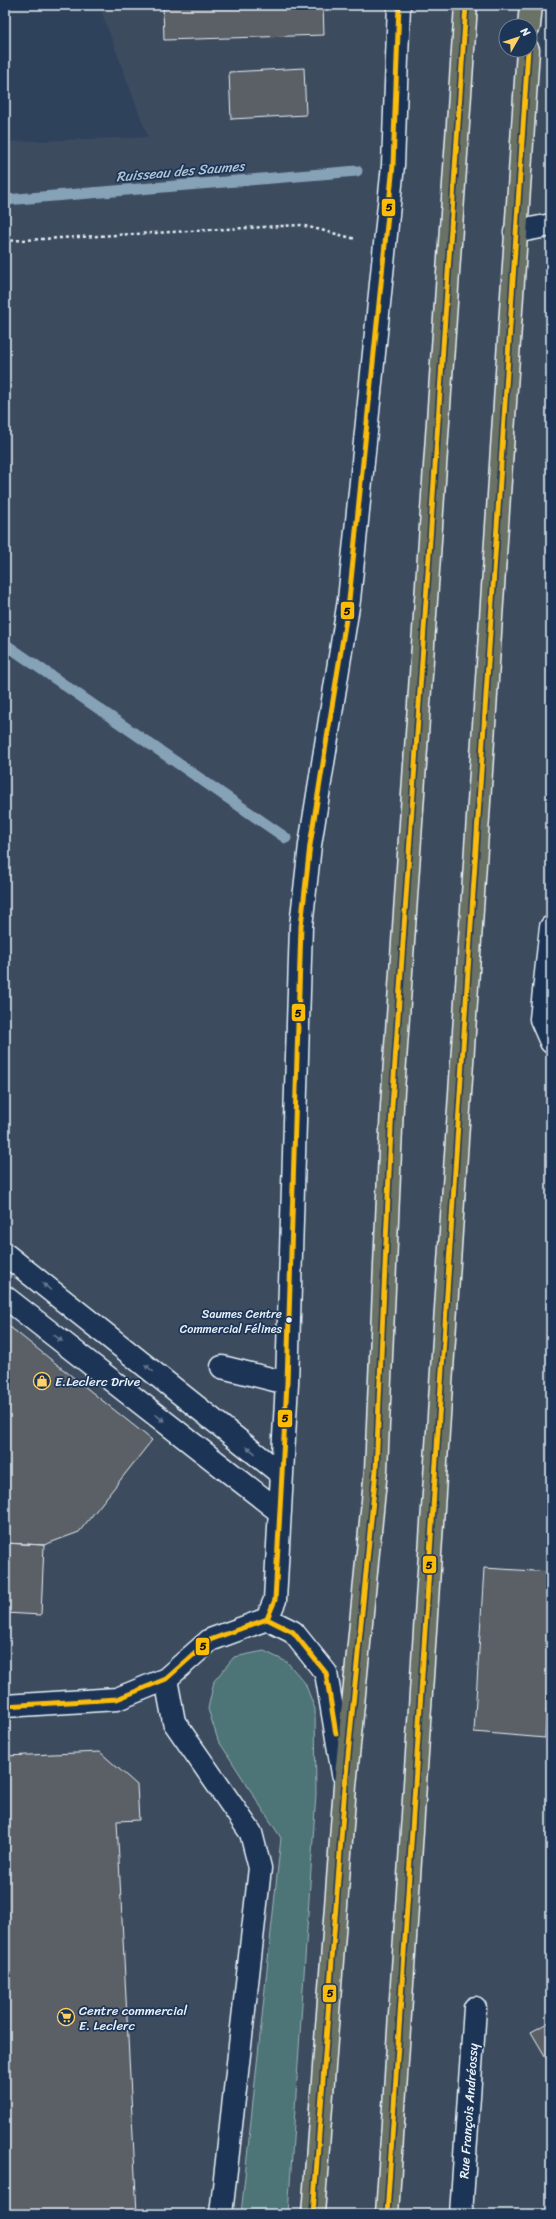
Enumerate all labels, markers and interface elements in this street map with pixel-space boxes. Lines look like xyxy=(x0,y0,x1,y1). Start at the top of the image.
north arrow xyxy=(498,18,538,58)
text: N xyxy=(515,22,535,41)
water label: Ruisseau des Saumes xyxy=(115,153,247,190)
line badge: 5 xyxy=(381,198,396,217)
text: 5 xyxy=(386,198,393,217)
line badge: 5 xyxy=(340,601,355,620)
text: 5 xyxy=(344,602,351,621)
line badge: 5 xyxy=(291,1003,306,1022)
text: 5 xyxy=(295,1004,302,1023)
one-way arrow xyxy=(42,1283,53,1292)
place label: Saumes Centre Commercial Félines xyxy=(180,1303,282,1340)
marker: Saumes Centre Commercial Félines xyxy=(284,1315,294,1325)
one-way arrow xyxy=(52,1334,63,1342)
one-way arrow xyxy=(144,1364,154,1373)
place label: E.Leclerc Drive xyxy=(55,1370,141,1393)
shop icon: E.Leclerc Drive xyxy=(32,1371,52,1391)
line badge: 5 xyxy=(277,1409,293,1428)
text: 5 xyxy=(282,1409,289,1428)
one-way arrow xyxy=(154,1414,165,1423)
one-way arrow xyxy=(245,1445,256,1454)
line badge: 5 xyxy=(422,1555,437,1574)
text: 5 xyxy=(426,1556,433,1575)
line badge: 5 xyxy=(195,1637,210,1656)
text: 5 xyxy=(200,1637,207,1656)
line badge: 5 xyxy=(322,1984,337,2003)
text: 5 xyxy=(327,1984,334,2003)
place label: Centre commercial E. Leclerc xyxy=(79,1999,187,2037)
supermarket icon: Centre commercial E. Leclerc xyxy=(56,2007,76,2027)
street label: Rue François Andréossy xyxy=(452,2042,485,2180)

